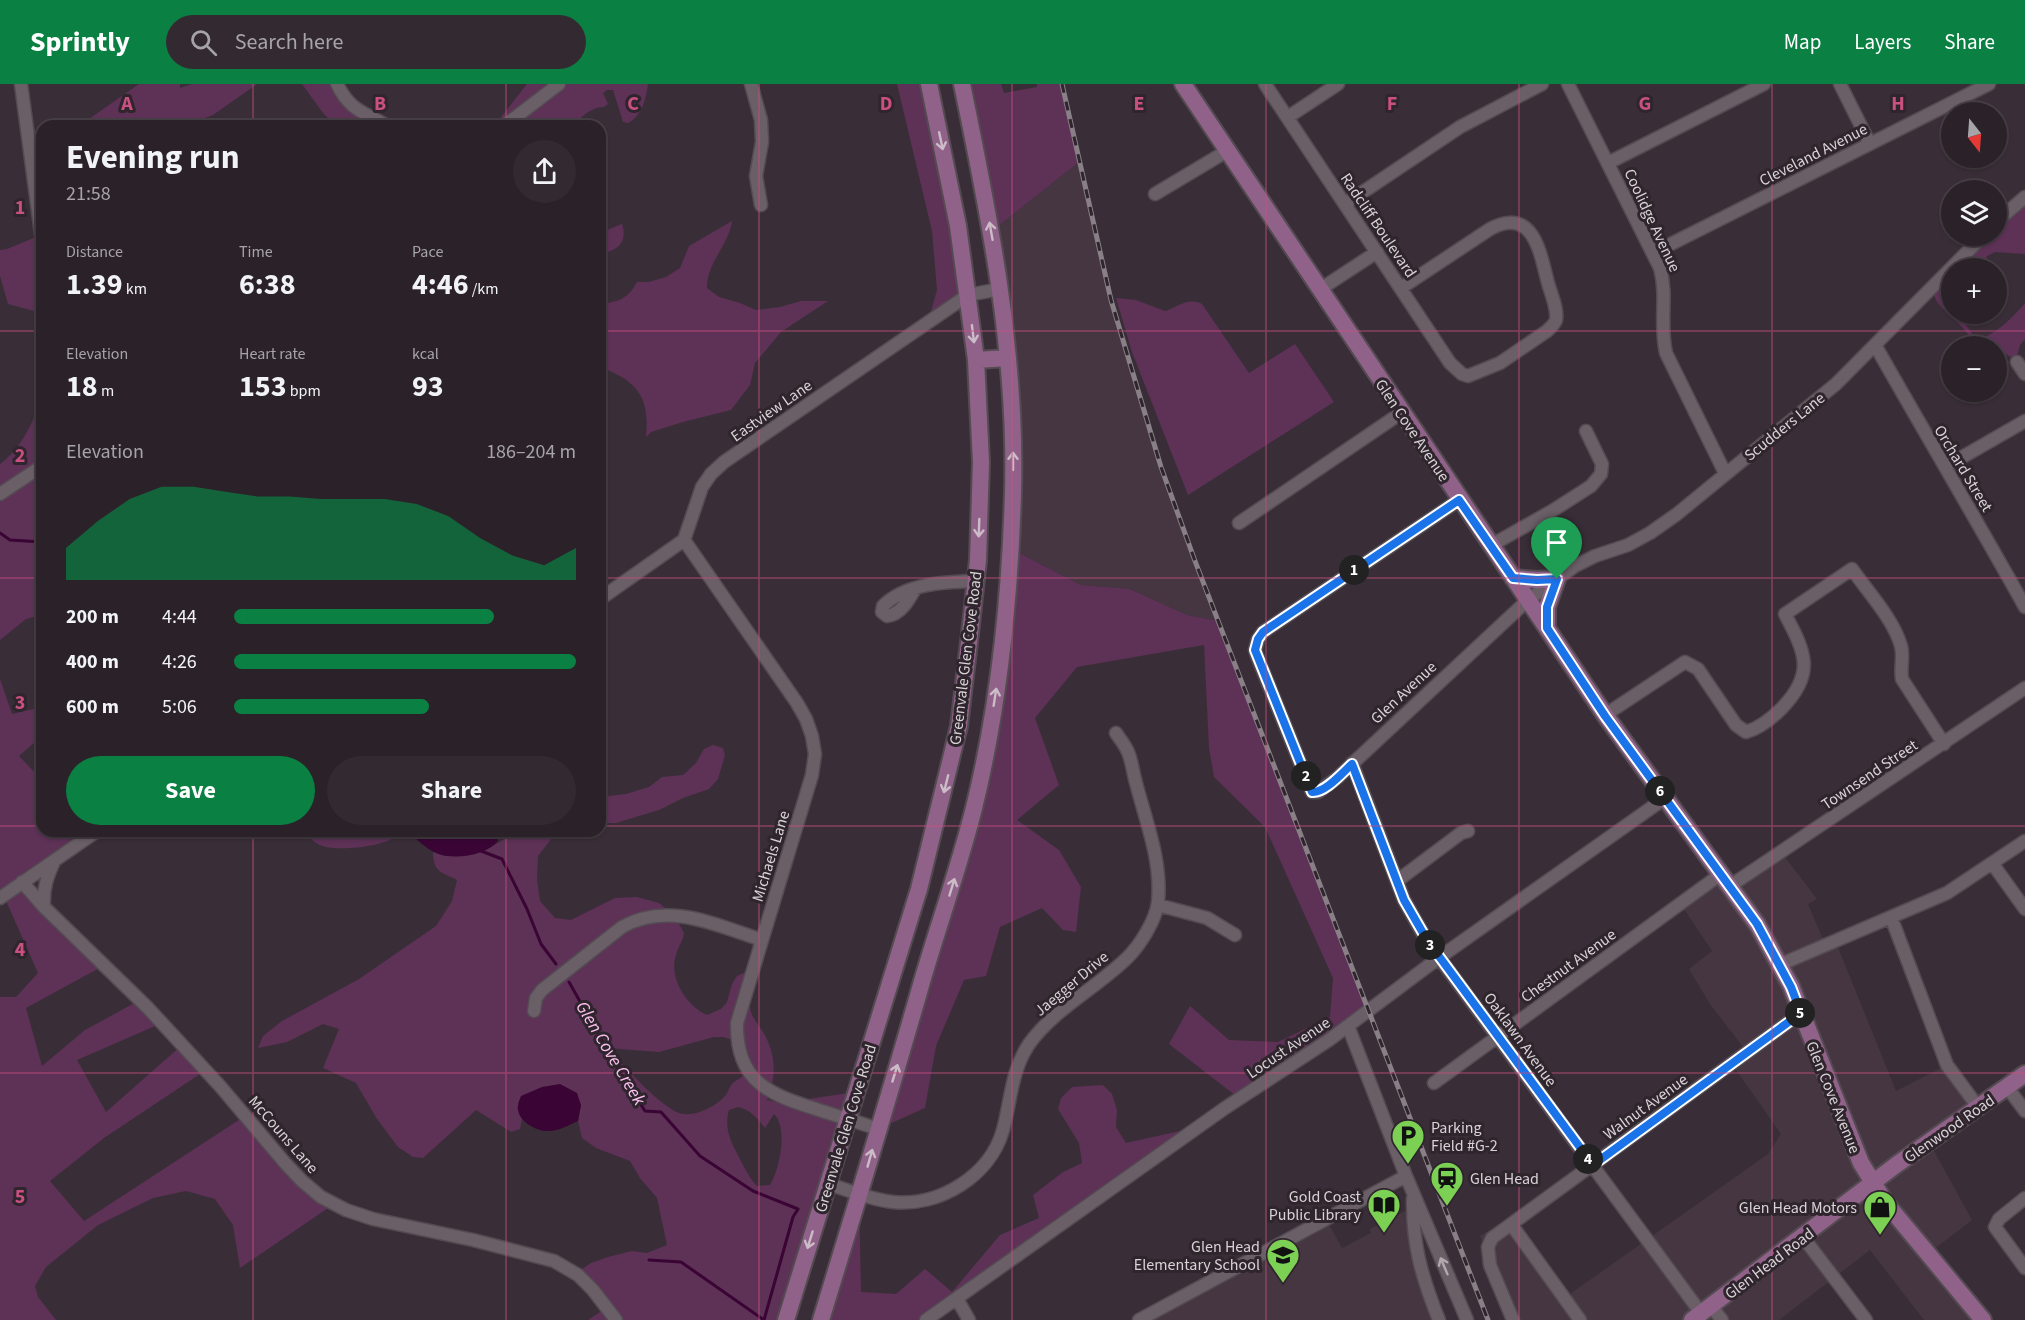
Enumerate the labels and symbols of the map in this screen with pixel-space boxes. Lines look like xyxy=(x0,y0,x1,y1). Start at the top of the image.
text: A xyxy=(120,90,133,118)
text: B xyxy=(374,90,386,118)
text: C xyxy=(627,90,639,118)
text: D xyxy=(880,90,892,118)
text: E xyxy=(1134,90,1144,118)
text: F xyxy=(1387,90,1397,118)
text: G xyxy=(1639,90,1651,118)
text: H xyxy=(1891,90,1905,118)
north arrow xyxy=(1941,102,2007,168)
street label: Cleveland Avenue xyxy=(1756,118,1871,192)
one-way arrow xyxy=(936,131,947,151)
street label: Coolidge Avenue xyxy=(1619,165,1686,276)
street label: Radcliff Boulevard xyxy=(1335,169,1421,282)
text: 1 xyxy=(15,194,25,222)
one-way arrow xyxy=(986,222,997,241)
one-way arrow xyxy=(968,323,979,343)
street label: Eastview Lane xyxy=(726,375,817,447)
street label: Glen Cove Avenue xyxy=(1370,375,1455,486)
street label: Scudders Lane xyxy=(1740,387,1830,466)
street label: Orchard Street xyxy=(1929,421,1998,517)
text: 2 xyxy=(15,442,25,470)
one-way arrow xyxy=(1007,451,1019,471)
pin xyxy=(1531,517,1582,579)
one-way arrow xyxy=(973,518,984,538)
pin: 1 xyxy=(1339,555,1369,585)
street label: Greenvale Glen Cove Road xyxy=(944,570,988,746)
street label: Glen Avenue xyxy=(1366,656,1442,729)
one-way arrow xyxy=(989,687,1000,707)
text: 3 xyxy=(15,689,25,717)
street label: Townsend Street xyxy=(1817,734,1923,815)
pin: 2 xyxy=(1291,761,1321,791)
one-way arrow xyxy=(940,774,952,793)
pin: 6 xyxy=(1645,776,1675,806)
street label: Michaels Lane xyxy=(747,808,795,904)
one-way arrow xyxy=(947,878,958,897)
street label: Chestnut Avenue xyxy=(1516,924,1621,1008)
pin: 3 xyxy=(1415,930,1445,960)
text: 4 xyxy=(15,936,26,964)
street label: Jaegger Drive xyxy=(1030,946,1114,1021)
street label: Oaklawn Avenue xyxy=(1479,988,1562,1091)
water label: Glen Cove Creek xyxy=(570,996,652,1110)
pin: 5 xyxy=(1785,998,1815,1028)
street label: Locust Avenue xyxy=(1242,1012,1335,1084)
street label: Glen Cove Avenue xyxy=(1800,1038,1866,1157)
street label: Greenvale Glen Cove Road xyxy=(810,1041,882,1215)
one-way arrow xyxy=(890,1064,901,1083)
street label: Walnut Avenue xyxy=(1599,1069,1692,1145)
street label: Glenwood Road xyxy=(1900,1089,1999,1168)
street label: McCouns Lane xyxy=(243,1091,323,1178)
place label: Parking Field #G-2 xyxy=(1431,1117,1498,1157)
parking icon: Parking Field #G-2 xyxy=(1390,1118,1426,1165)
pin: 4 xyxy=(1573,1144,1603,1174)
one-way arrow xyxy=(865,1149,876,1168)
station icon: Glen Head xyxy=(1429,1160,1465,1207)
place label: Glen Head xyxy=(1470,1168,1539,1190)
text: 5 xyxy=(15,1183,25,1211)
place label: Gold Coast Public Library xyxy=(1269,1186,1362,1226)
library icon: Gold Coast Public Library xyxy=(1366,1187,1402,1234)
shop icon: Glen Head Motors xyxy=(1862,1189,1898,1236)
place label: Glen Head Motors xyxy=(1739,1197,1857,1219)
street label: Glen Head Road xyxy=(1720,1223,1819,1305)
one-way arrow xyxy=(804,1230,815,1249)
place label: Glen Head Elementary School xyxy=(1134,1236,1260,1276)
school or university icon: Glen Head Elementary School xyxy=(1265,1237,1301,1284)
one-way arrow xyxy=(1438,1257,1449,1276)

